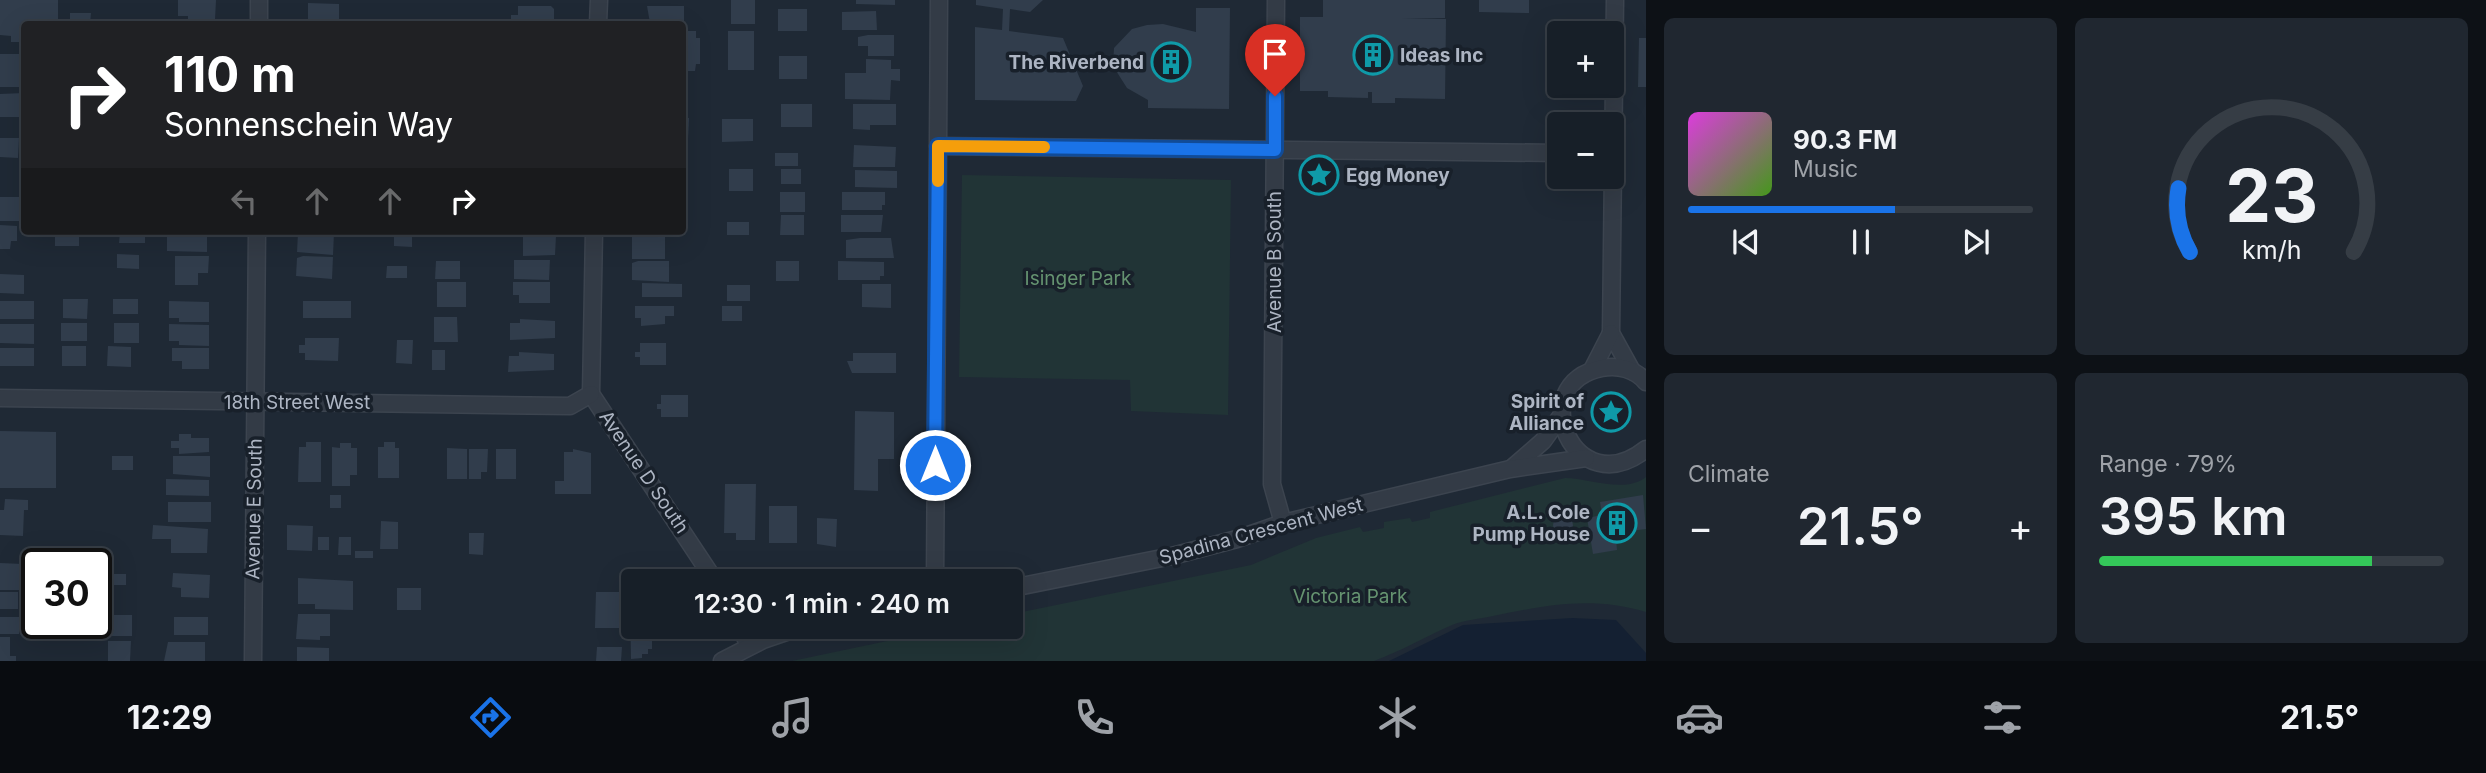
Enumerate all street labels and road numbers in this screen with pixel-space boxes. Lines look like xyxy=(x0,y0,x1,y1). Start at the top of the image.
street label: Avenue B South xyxy=(1263,191,1286,333)
street label: 18th Street West xyxy=(224,391,370,414)
street label: Avenue D South xyxy=(594,406,694,538)
street label: Avenue E South xyxy=(241,438,267,580)
street label: Spadina Crescent West xyxy=(1157,493,1365,569)

